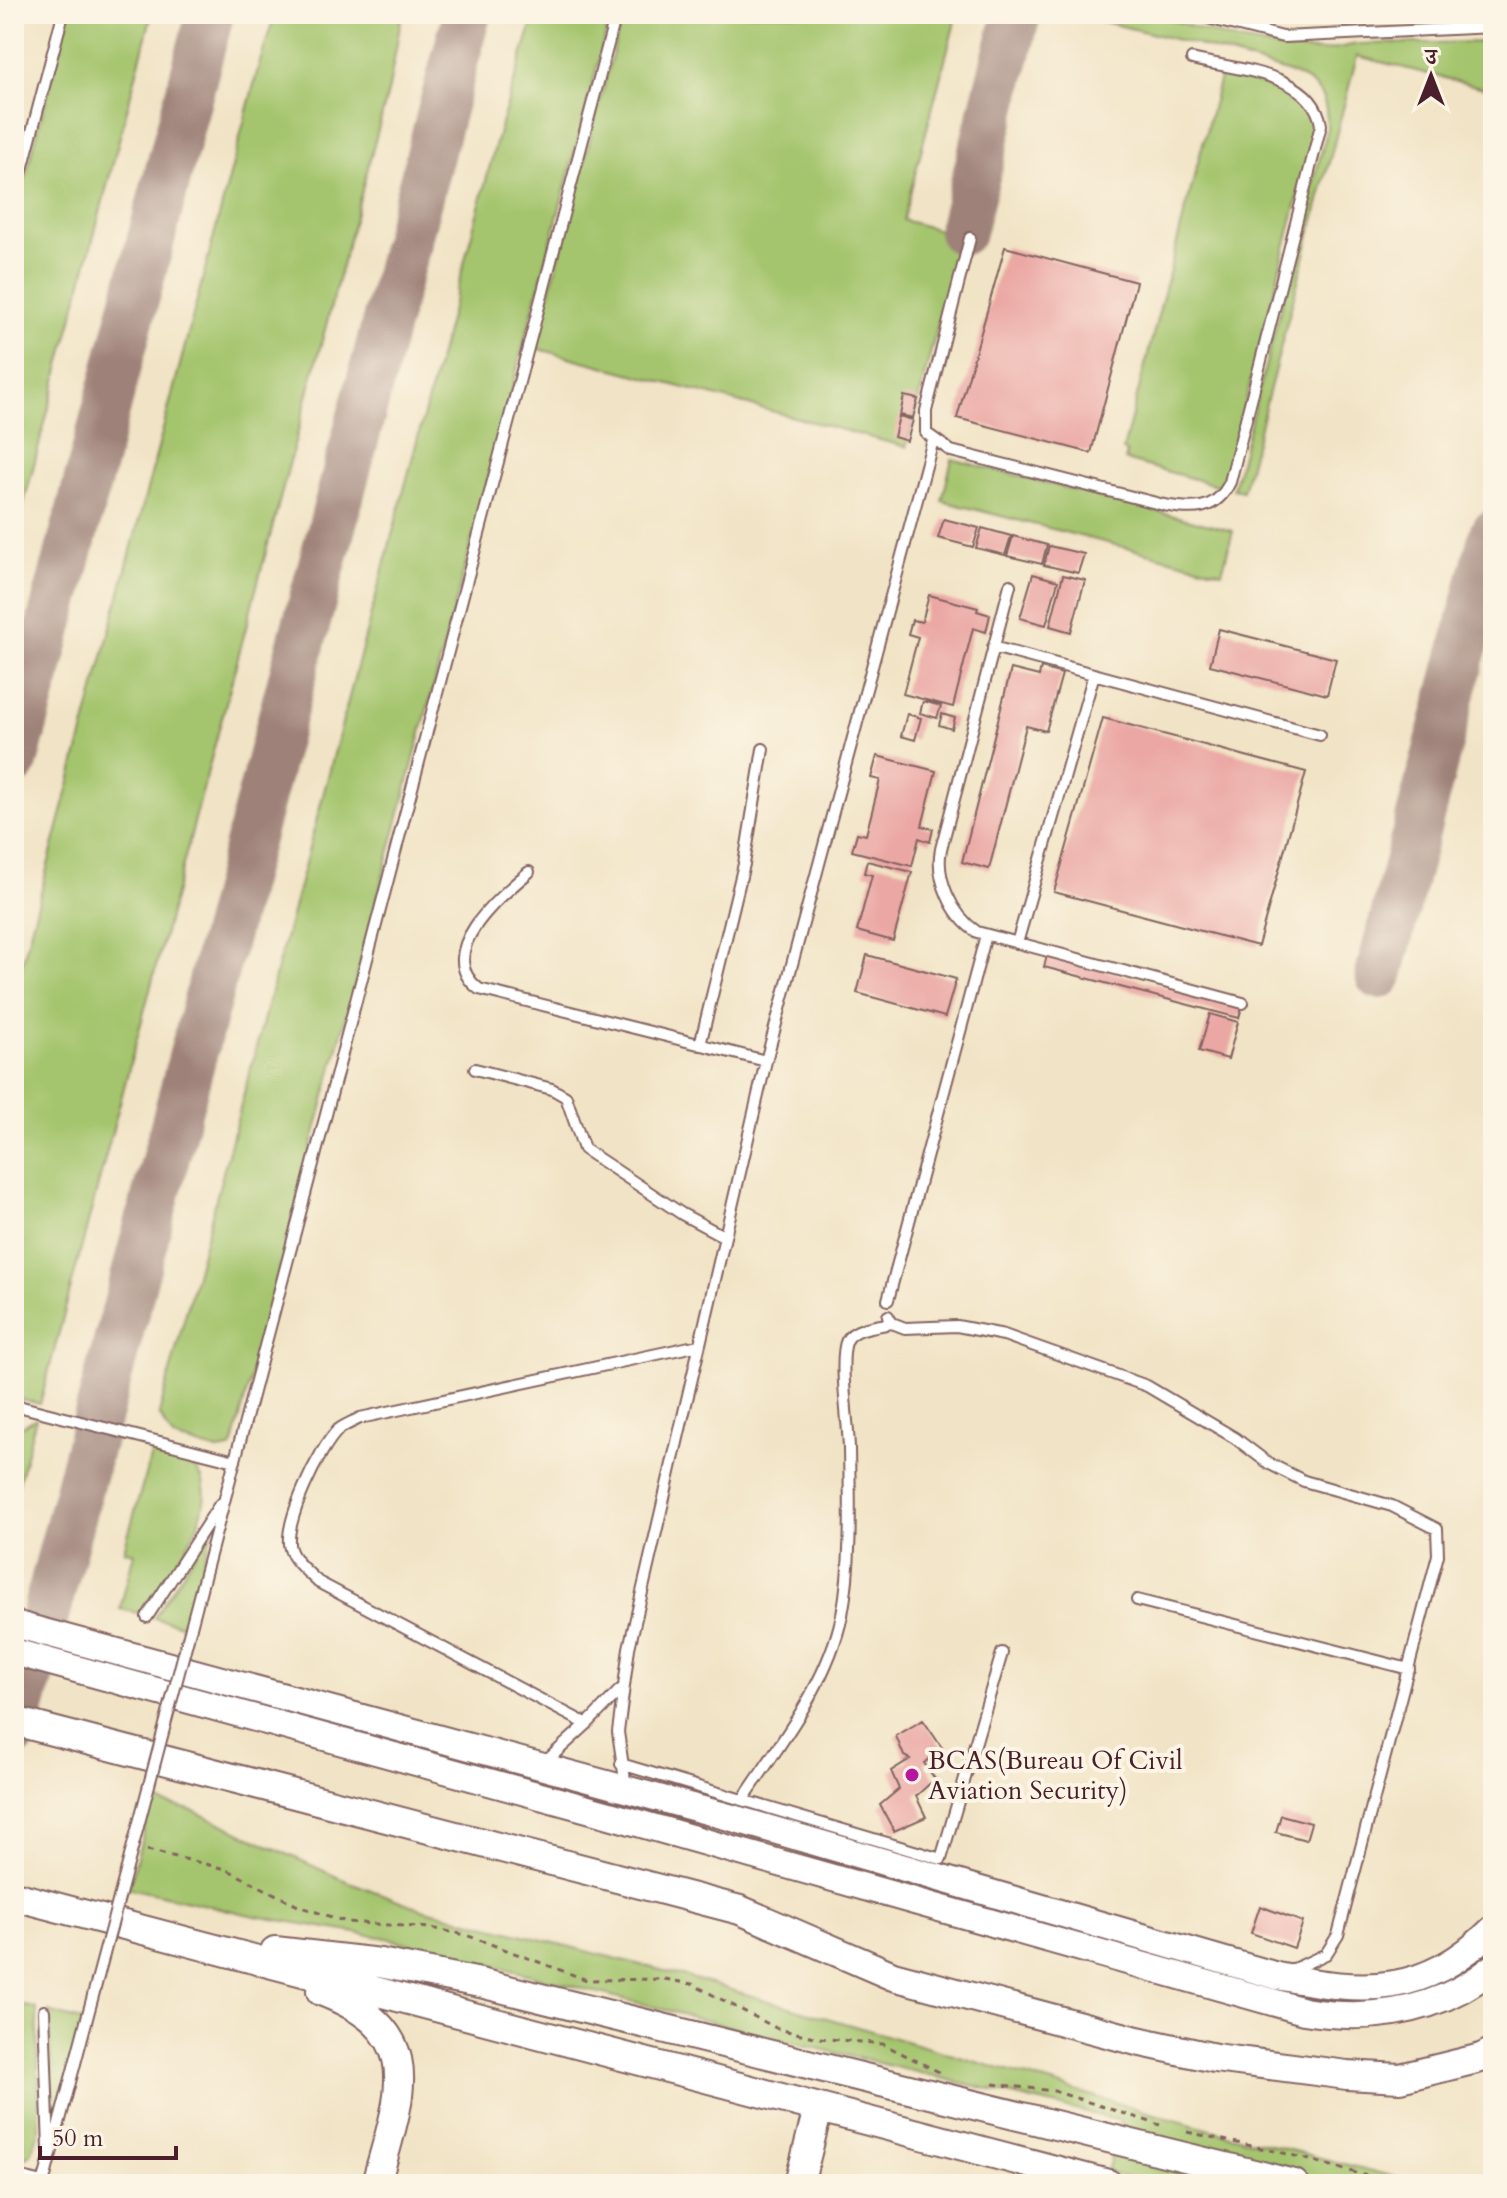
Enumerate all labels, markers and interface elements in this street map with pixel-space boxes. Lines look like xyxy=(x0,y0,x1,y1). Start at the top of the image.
north arrow xyxy=(1391,36,1471,116)
text: उ xyxy=(1423,42,1438,72)
place label: BCAS(Bureau Of Civil Aviation Security) xyxy=(928,1743,1183,1808)
marker: BCAS(Bureau Of Civil Aviation Security) xyxy=(903,1766,921,1784)
scale bar xyxy=(40,2110,176,2160)
text: 50 m xyxy=(52,2122,104,2155)

